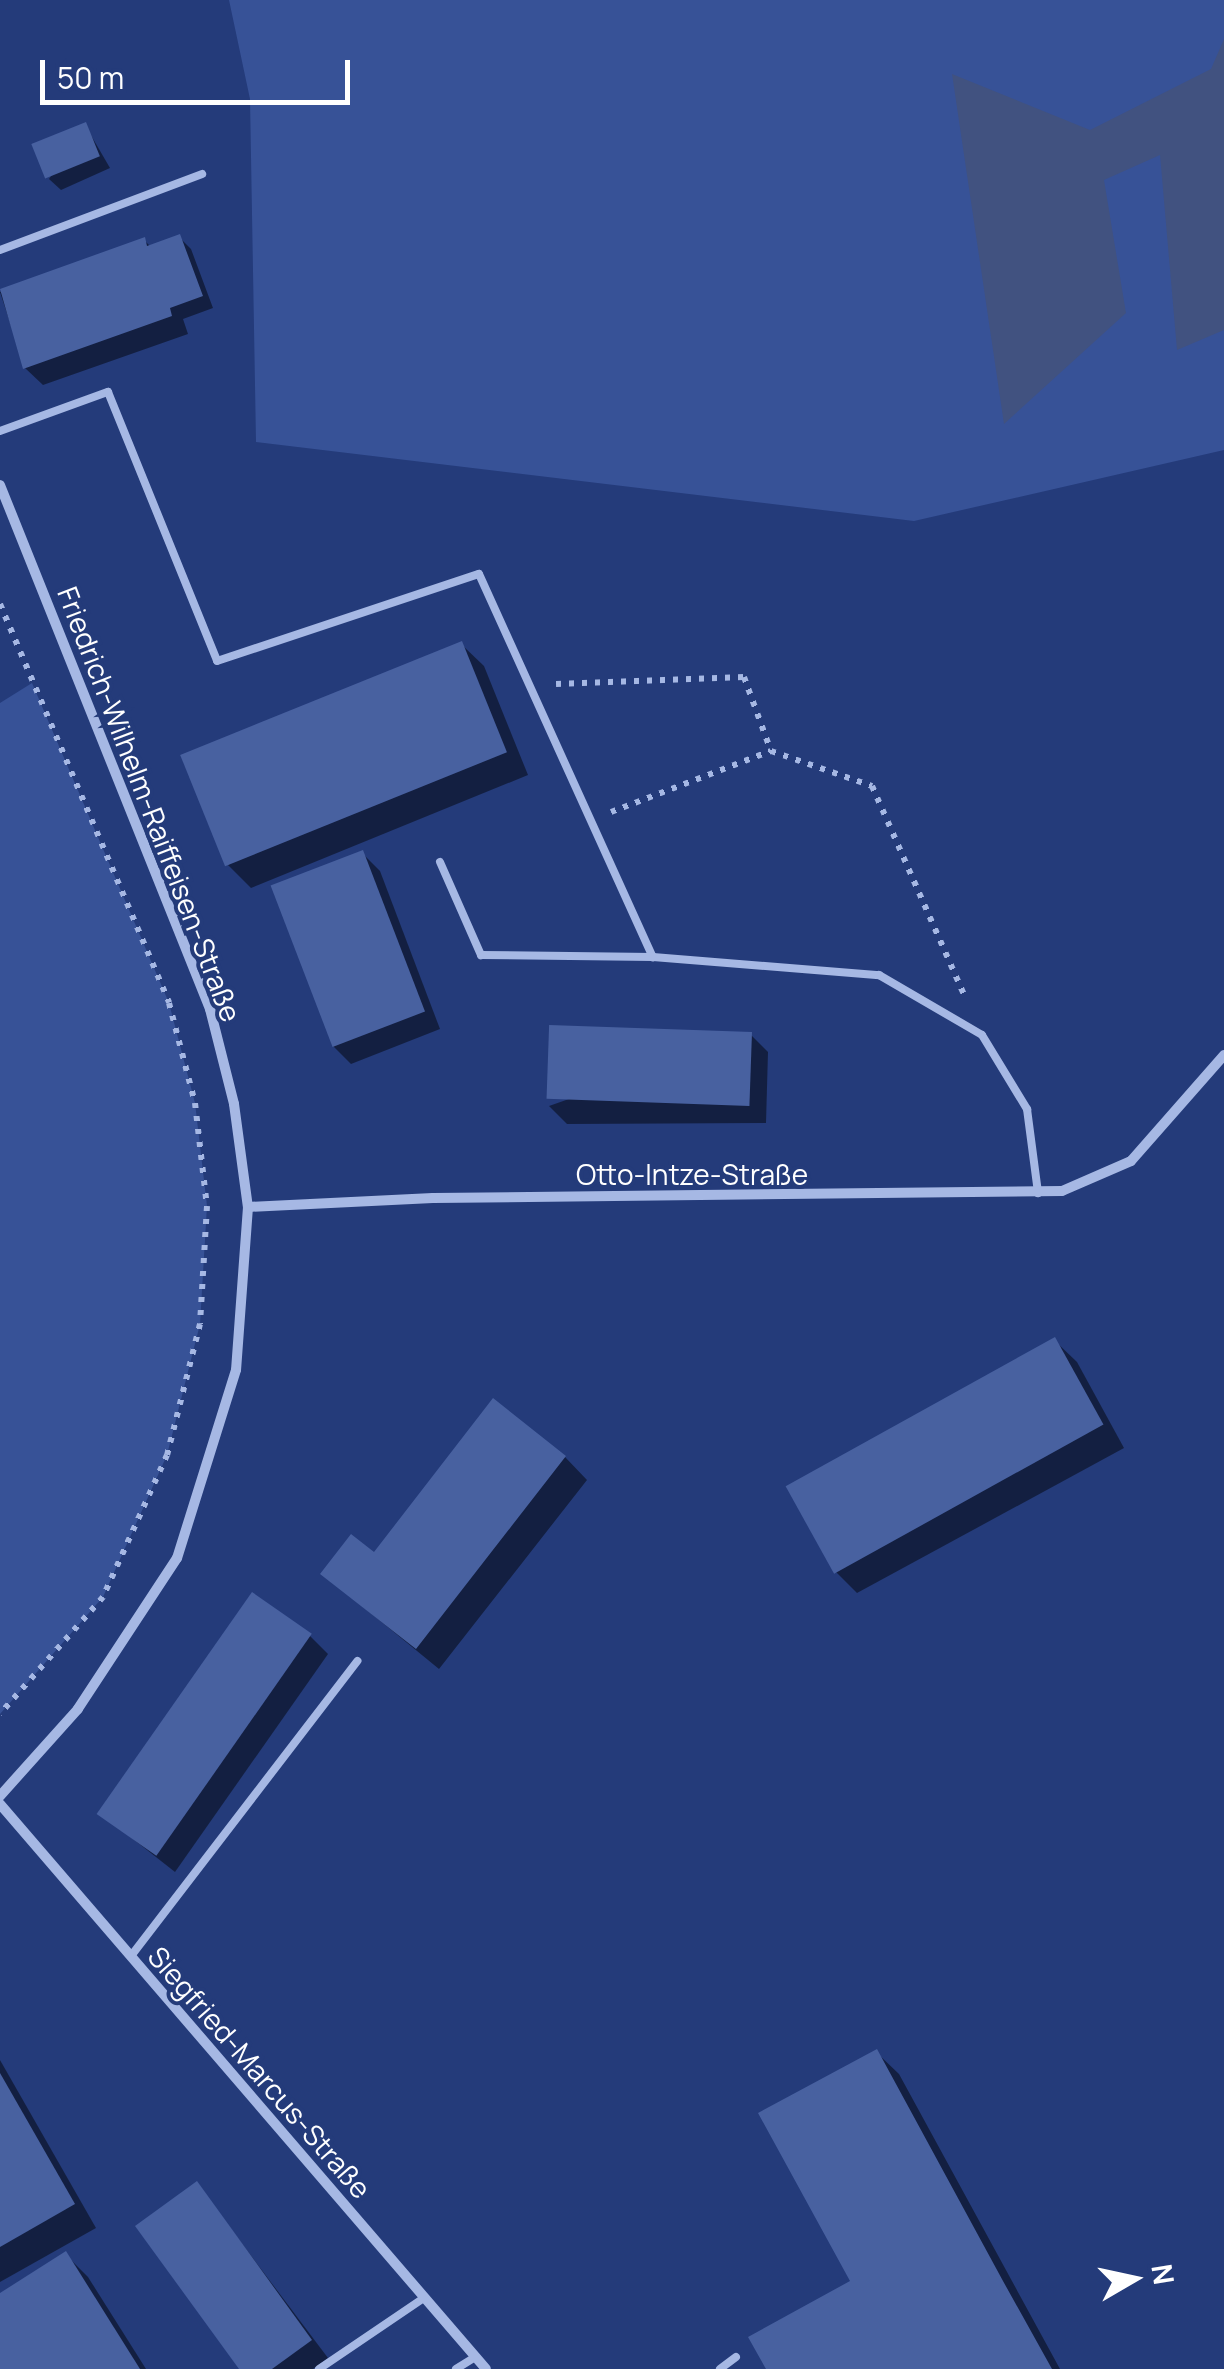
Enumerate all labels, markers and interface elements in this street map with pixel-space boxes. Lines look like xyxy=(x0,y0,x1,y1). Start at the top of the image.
scale bar xyxy=(45,40,355,102)
text: 50 m xyxy=(57,57,124,98)
street label: Friedrich-Wilhelm-Raiffeisen-Straße xyxy=(51,582,249,1026)
street label: Otto-Intze-Straße xyxy=(576,1157,808,1191)
street label: Siegfried-Marcus-Straße xyxy=(142,1939,378,2205)
north arrow xyxy=(1084,2229,1184,2329)
text: N xyxy=(1143,2261,1184,2287)

